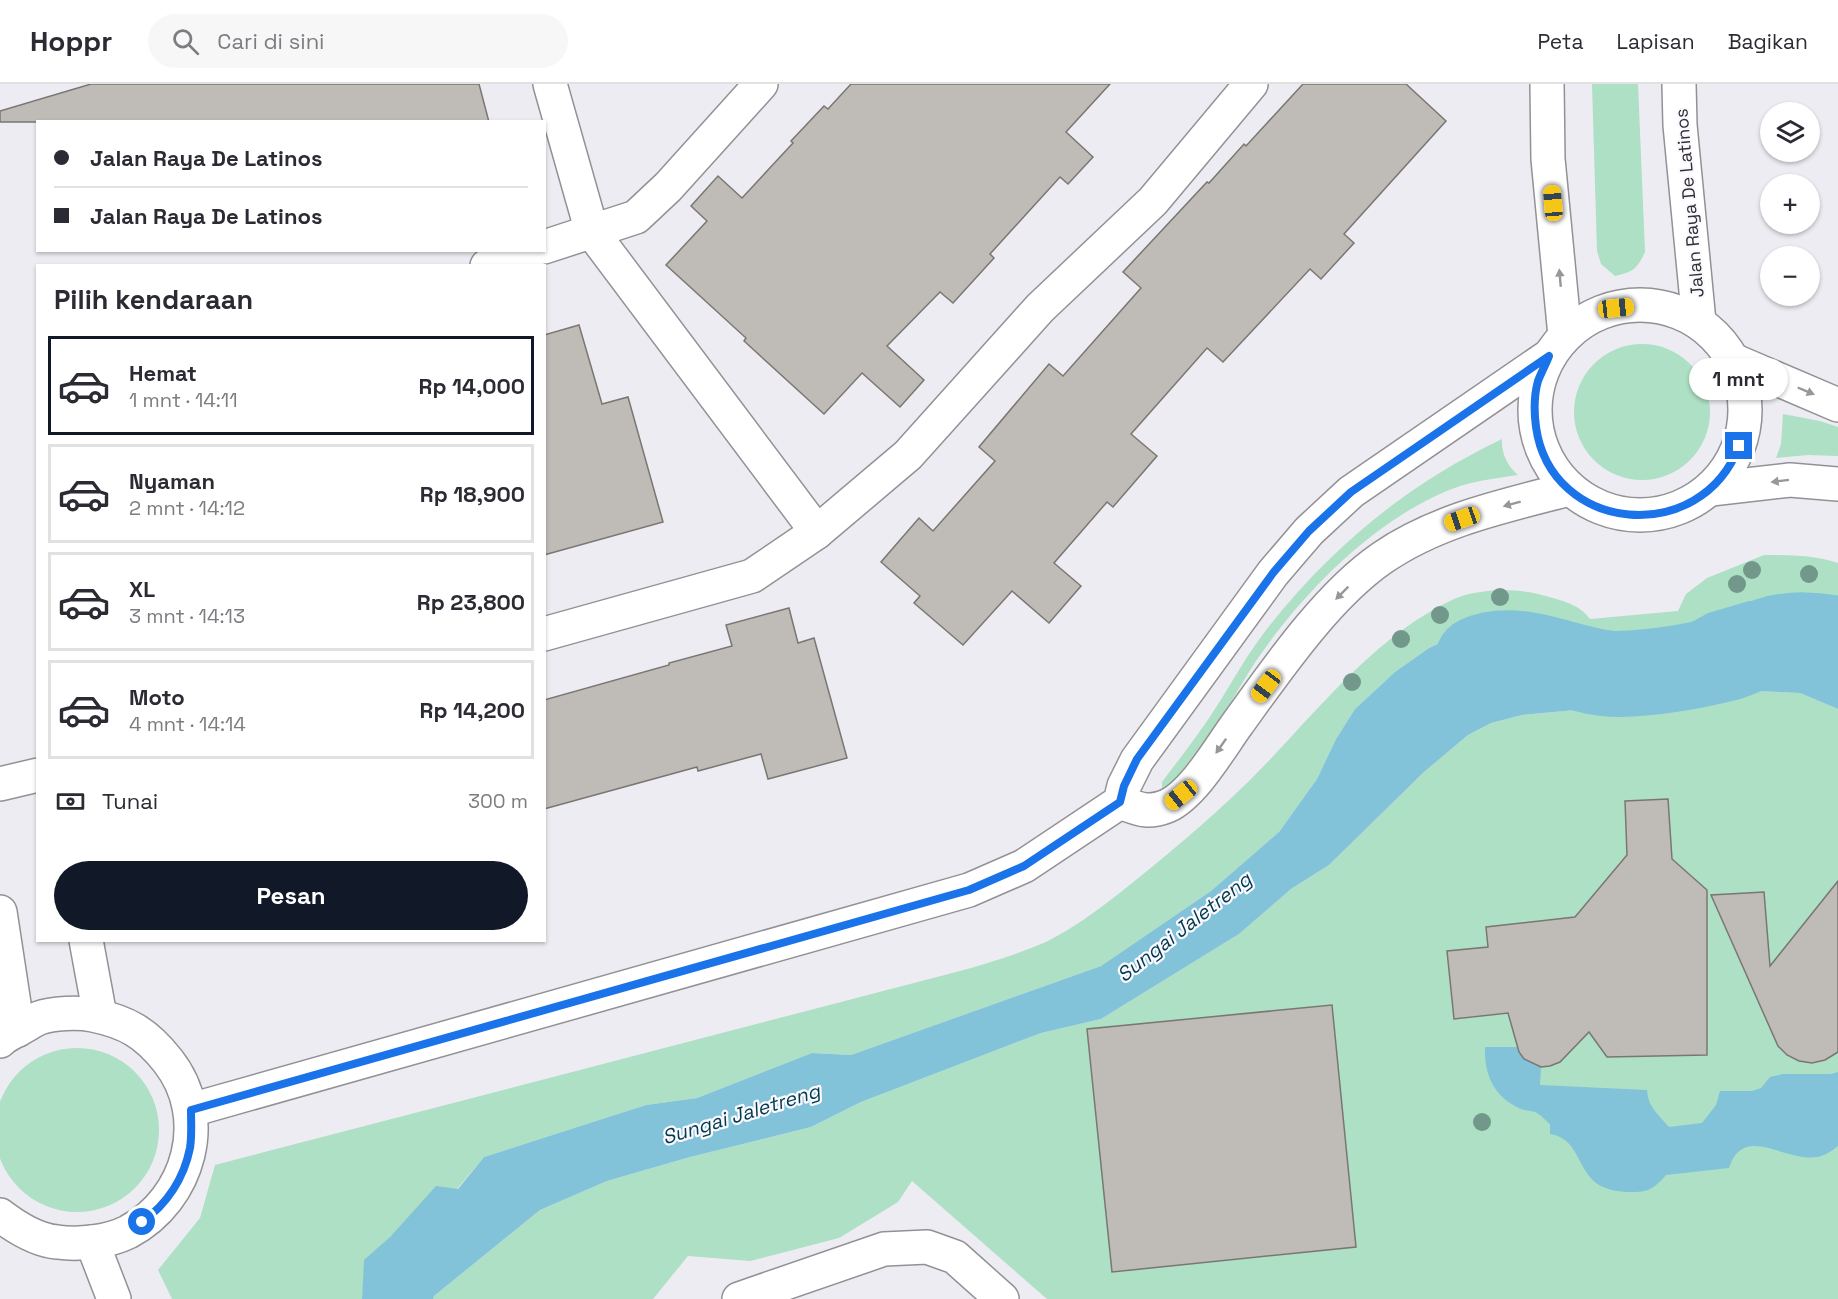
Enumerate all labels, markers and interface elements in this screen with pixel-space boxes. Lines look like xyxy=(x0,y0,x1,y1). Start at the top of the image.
search box xyxy=(148,14,568,68)
text: Hoppr xyxy=(30,23,112,59)
icon: search xyxy=(169,25,202,58)
text: Cari di sini xyxy=(217,27,325,55)
text: Peta xyxy=(1538,28,1584,55)
text: Lapisan xyxy=(1617,28,1695,55)
text: Bagikan xyxy=(1728,28,1808,55)
map controls xyxy=(1760,102,1820,306)
button: layers xyxy=(1760,102,1820,162)
street label: Jalan Raya De Latinos xyxy=(1669,108,1709,298)
text: Jalan Raya De Latinos xyxy=(90,144,322,172)
button: + xyxy=(1760,174,1820,234)
car xyxy=(1542,184,1564,222)
text: Jalan Raya De Latinos xyxy=(90,202,322,230)
button: − xyxy=(1760,246,1820,306)
one-way arrow xyxy=(1555,269,1565,288)
text: Pilih kendaraan xyxy=(54,282,253,317)
car xyxy=(1597,297,1635,319)
icon: car xyxy=(57,359,111,413)
text: Hemat xyxy=(129,359,197,387)
callout: 1 mnt xyxy=(1690,359,1788,401)
text: 1 mnt xyxy=(1712,366,1765,392)
text: Rp 14,000 xyxy=(419,372,525,400)
text: 1 mnt · 14:11 xyxy=(129,387,238,413)
one-way arrow xyxy=(1797,387,1814,396)
route end xyxy=(1725,432,1752,459)
icon: car xyxy=(57,467,111,521)
text: Nyaman xyxy=(129,467,215,495)
one-way arrow xyxy=(1770,476,1789,486)
text: Rp 18,900 xyxy=(420,480,525,508)
text: 2 mnt · 14:12 xyxy=(129,495,245,521)
one-way arrow xyxy=(1503,500,1521,509)
car xyxy=(1442,505,1482,533)
icon: car xyxy=(57,575,111,629)
text: XL xyxy=(129,575,155,603)
one-way arrow xyxy=(1335,586,1350,600)
text: Rp 23,800 xyxy=(417,588,525,616)
text: 3 mnt · 14:13 xyxy=(129,603,245,629)
car xyxy=(1248,666,1284,706)
icon: car xyxy=(57,683,111,737)
text: Moto xyxy=(129,683,185,711)
text: Rp 14,200 xyxy=(419,696,525,724)
text: 4 mnt · 14:14 xyxy=(129,711,246,737)
one-way arrow xyxy=(1215,737,1227,753)
car xyxy=(1161,777,1201,813)
icon: cash xyxy=(54,785,87,818)
text: Tunai xyxy=(102,787,158,815)
text: 300 m xyxy=(468,788,528,814)
button: Pesan xyxy=(54,861,528,930)
water label: Sungai Jaletreng xyxy=(1112,866,1257,988)
water label: Sungai Jaletreng xyxy=(659,1077,824,1150)
route start xyxy=(128,1208,155,1235)

